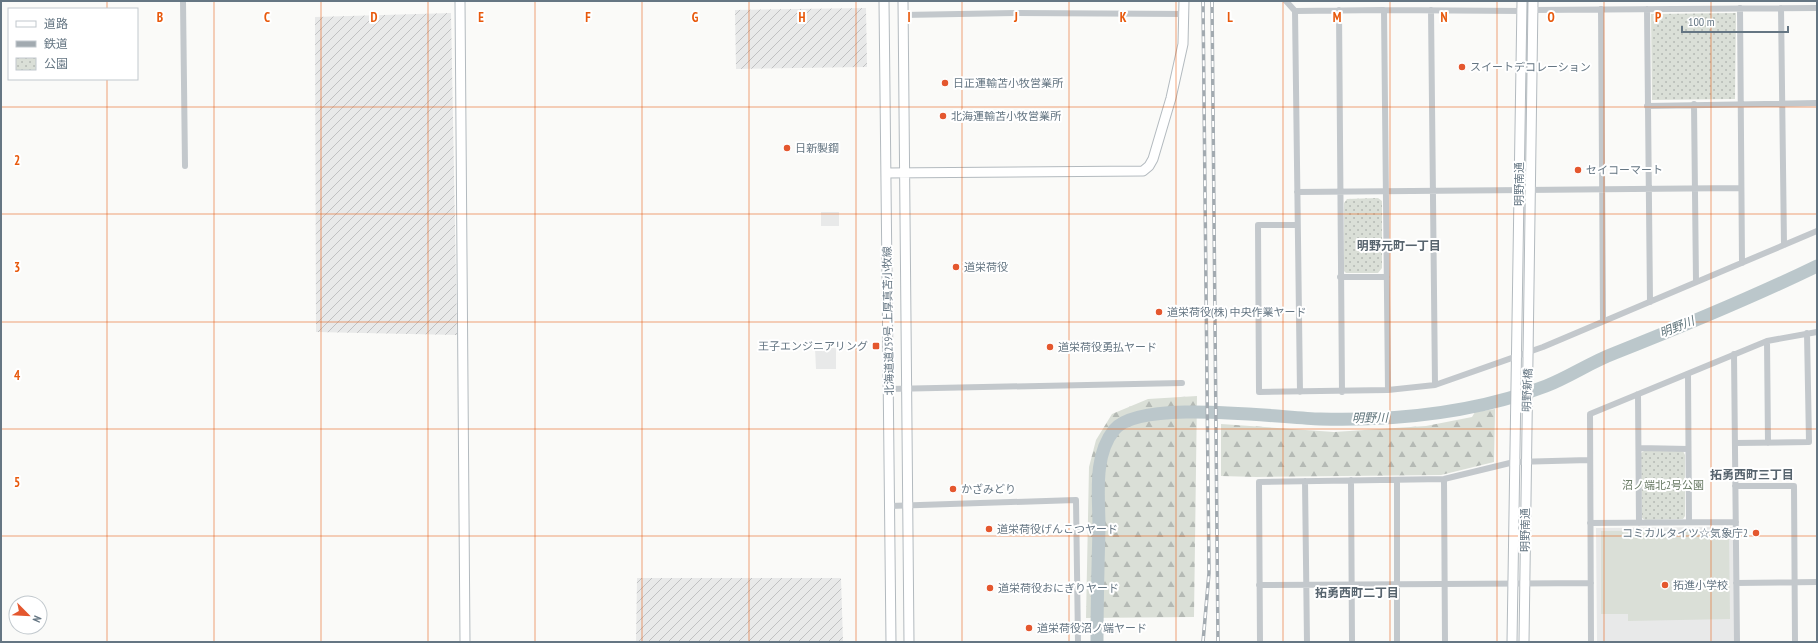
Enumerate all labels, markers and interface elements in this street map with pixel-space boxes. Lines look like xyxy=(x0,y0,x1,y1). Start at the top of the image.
legend xyxy=(8,8,138,80)
scale bar xyxy=(1682,8,1788,34)
text: B xyxy=(157,9,163,26)
text: C xyxy=(264,9,270,26)
text: D xyxy=(371,9,378,26)
text: E xyxy=(478,9,484,26)
text: F xyxy=(585,9,591,26)
text: G xyxy=(692,9,699,26)
text: H xyxy=(799,9,806,26)
text: I xyxy=(907,9,911,26)
text: J xyxy=(1013,9,1018,26)
text: K xyxy=(1120,9,1127,26)
text: L xyxy=(1227,9,1233,26)
text: M xyxy=(1333,9,1342,26)
text: N xyxy=(1440,9,1448,26)
text: O xyxy=(1547,9,1555,26)
text: P xyxy=(1655,9,1661,26)
text: 100 m xyxy=(1688,14,1715,29)
text: 道路 xyxy=(44,16,68,31)
text: 鉄道 xyxy=(44,36,68,51)
text: 公園 xyxy=(44,56,68,71)
place label: スイートデコレーション xyxy=(1470,60,1591,74)
marker: スイートデコレーション xyxy=(1457,62,1467,72)
place label: 日正運輸苫小牧営業所 xyxy=(953,76,1064,90)
marker: 日正運輸苫小牧営業所 xyxy=(940,78,950,88)
place label: 北海運輸苫小牧営業所 xyxy=(951,109,1062,123)
marker: 北海運輸苫小牧営業所 xyxy=(938,111,948,121)
place label: 日新製鋼 xyxy=(795,141,839,155)
marker: 日新製鋼 xyxy=(782,143,792,153)
text: 2 xyxy=(14,152,20,169)
street label: 明野南通 xyxy=(1512,162,1526,206)
place label: セイコーマート xyxy=(1586,163,1663,177)
marker: セイコーマート xyxy=(1573,165,1583,175)
district label: 明野元町一丁目 xyxy=(1357,238,1441,253)
street label: 北海道道259号 上厚真苫小牧線 xyxy=(880,246,896,396)
text: 3 xyxy=(14,259,20,276)
place label: 道栄荷役 xyxy=(964,260,1008,274)
marker: 道栄荷役 xyxy=(951,262,961,272)
place label: 道栄荷役(株) 中央作業ヤード xyxy=(1167,305,1306,319)
marker: 道栄荷役(株) 中央作業ヤード xyxy=(1154,307,1164,317)
water label: 明野川 xyxy=(1657,312,1698,340)
place label: 王子エンジニアリング xyxy=(758,339,868,353)
place label: 道栄荷役勇払ヤード xyxy=(1058,340,1157,354)
marker: 王子エンジニアリング xyxy=(871,341,881,351)
marker: 道栄荷役勇払ヤード xyxy=(1045,342,1055,352)
text: 4 xyxy=(14,367,21,384)
street label: 明野新橋 xyxy=(1519,368,1535,412)
water label: 明野川 xyxy=(1352,410,1390,425)
district label: 拓勇西町三丁目 xyxy=(1710,467,1794,482)
text: 5 xyxy=(14,474,20,491)
park label: 沼ノ端北2号公園 xyxy=(1622,478,1704,492)
place label: かざみどり xyxy=(961,482,1016,496)
marker: かざみどり xyxy=(948,484,958,494)
street label: 明野南通 xyxy=(1518,508,1532,552)
place label: 道栄荷役げんこつヤード xyxy=(997,522,1118,536)
marker: 道栄荷役げんこつヤード xyxy=(984,524,994,534)
place label: コミカルタイツ☆気象庁2 xyxy=(1622,526,1748,540)
marker: コミカルタイツ☆気象庁2 xyxy=(1751,528,1761,538)
place label: 拓進小学校 xyxy=(1673,578,1728,592)
marker: 拓進小学校 xyxy=(1660,580,1670,590)
place label: 道栄荷役おにぎりヤード xyxy=(998,581,1119,595)
marker: 道栄荷役おにぎりヤード xyxy=(985,583,995,593)
district label: 拓勇西町二丁目 xyxy=(1315,585,1399,600)
north arrow xyxy=(8,595,48,635)
text: N xyxy=(30,614,45,625)
place label: 道栄荷役沼ノ端ヤード xyxy=(1037,621,1147,635)
marker: 道栄荷役沼ノ端ヤード xyxy=(1024,623,1034,633)

